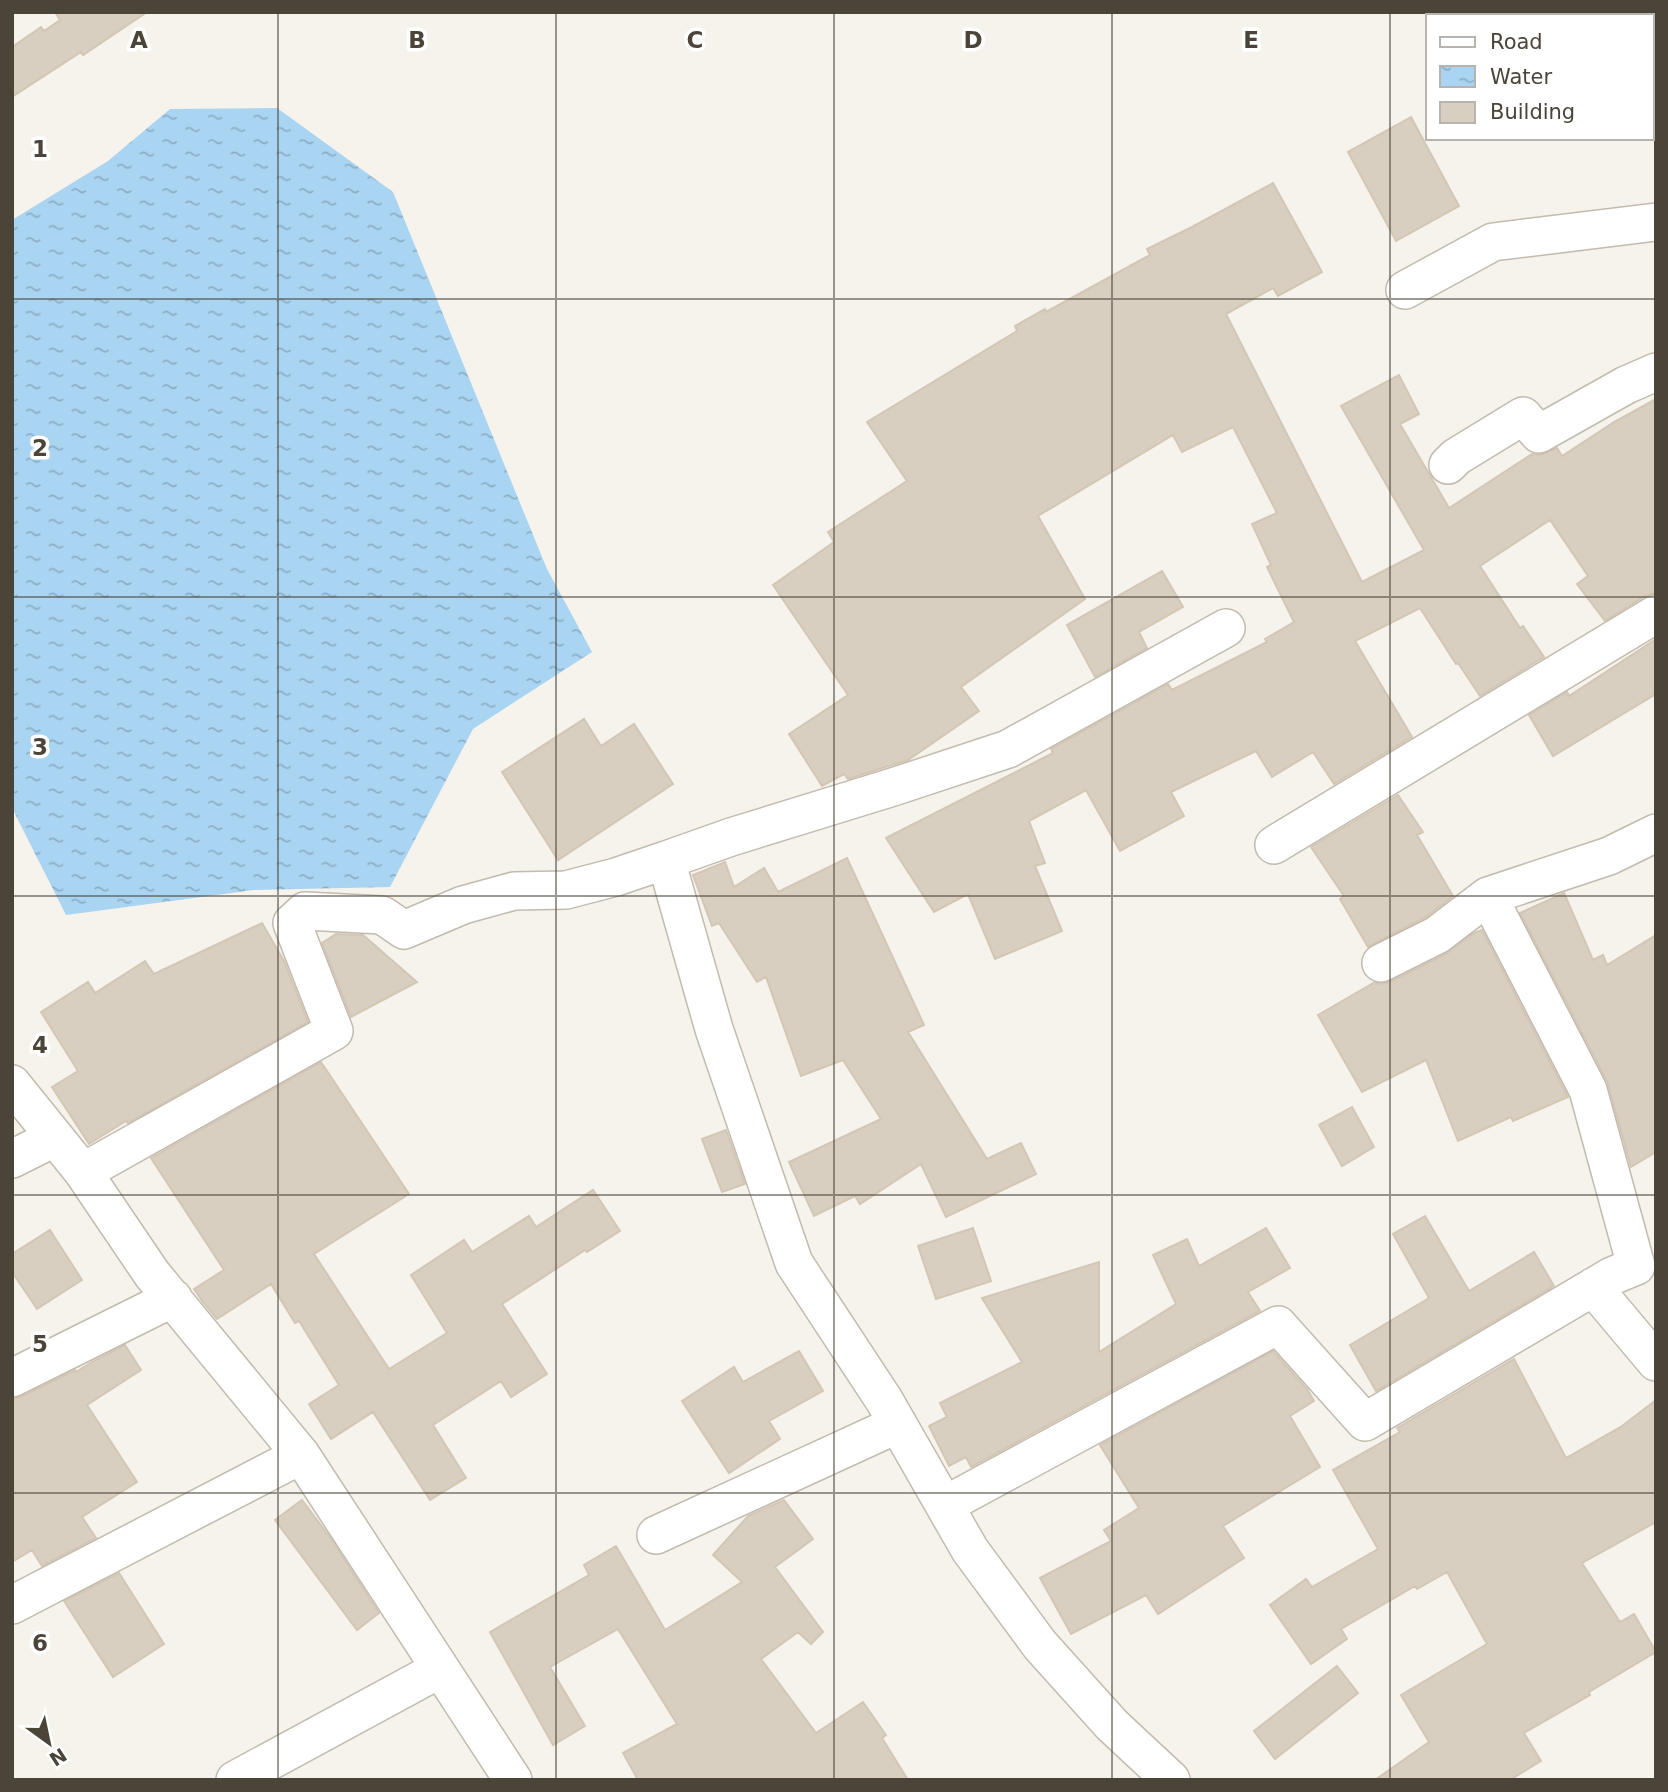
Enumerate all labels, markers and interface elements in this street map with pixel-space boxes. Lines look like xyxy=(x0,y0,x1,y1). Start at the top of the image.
legend xyxy=(1426,14,1654,140)
text: A xyxy=(130,27,148,53)
text: B xyxy=(408,27,426,53)
text: C xyxy=(687,27,703,53)
text: D xyxy=(963,27,983,53)
text: E xyxy=(1243,27,1259,53)
text: Road xyxy=(1490,30,1543,54)
text: Water xyxy=(1490,65,1552,89)
text: Building xyxy=(1490,100,1575,124)
text: 1 xyxy=(32,136,48,162)
text: 2 xyxy=(32,435,48,461)
text: 3 xyxy=(32,734,48,760)
text: 4 xyxy=(32,1032,48,1058)
text: 5 xyxy=(32,1331,48,1357)
text: 6 xyxy=(32,1630,48,1656)
north arrow xyxy=(14,1708,84,1778)
text: N xyxy=(46,1744,71,1771)

